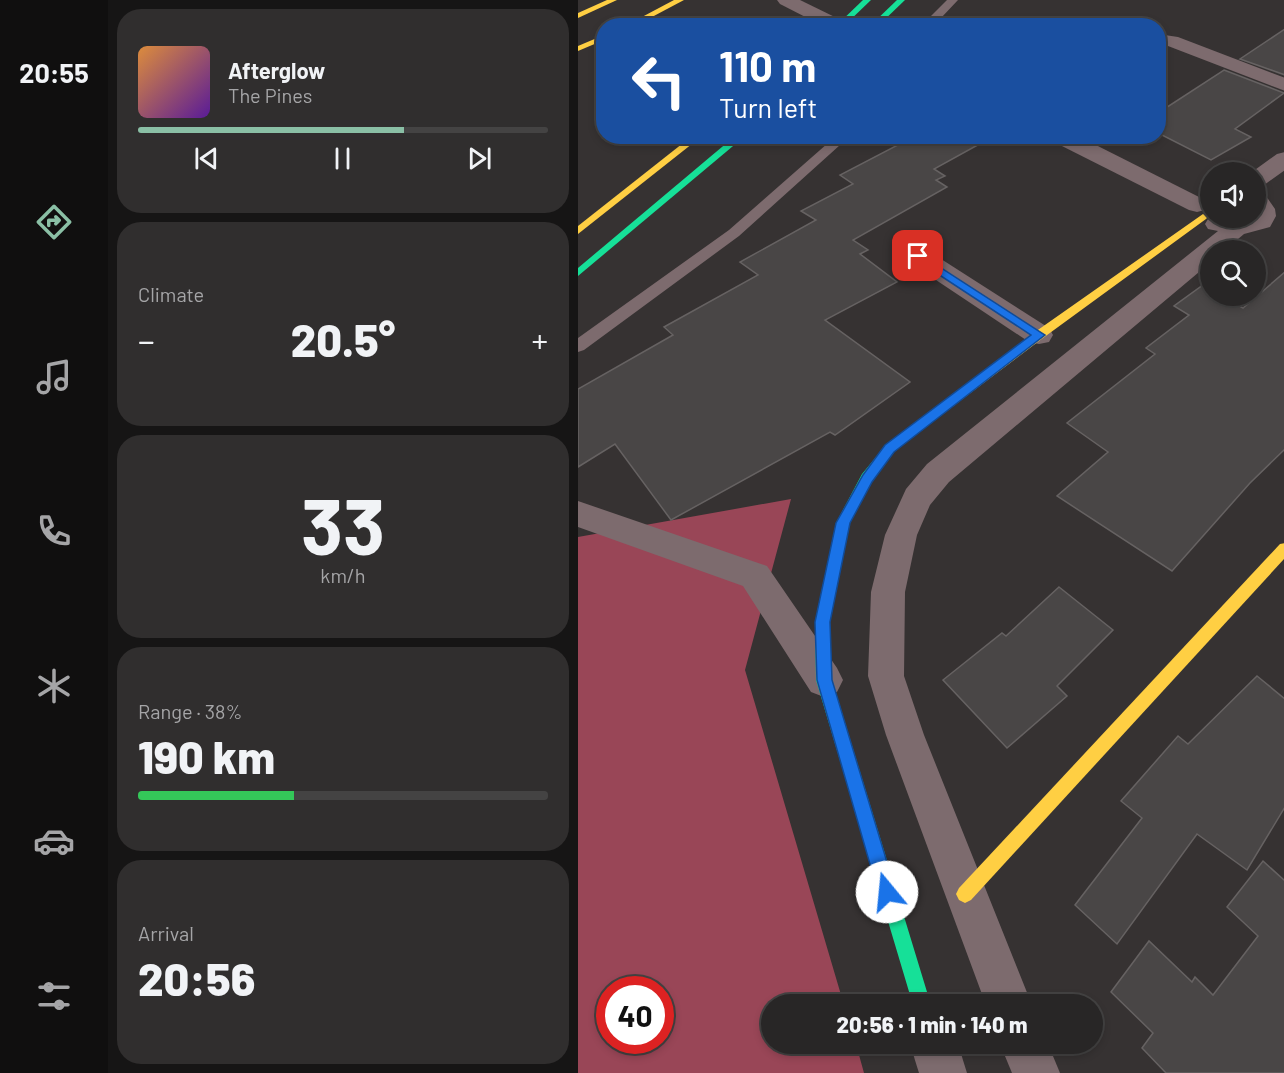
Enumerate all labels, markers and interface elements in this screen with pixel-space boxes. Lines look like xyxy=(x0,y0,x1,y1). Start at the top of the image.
text: 110 m xyxy=(719,40,816,90)
icon: left xyxy=(620,42,698,120)
text: 20:55 xyxy=(19,56,89,88)
text: Afterglow xyxy=(228,57,325,83)
text: The Pines xyxy=(228,83,312,107)
text: Turn left xyxy=(719,91,817,123)
icon: previous xyxy=(190,142,223,175)
icon: pause xyxy=(326,142,359,175)
icon: next xyxy=(463,142,496,175)
map controls xyxy=(1200,162,1266,306)
button: sound xyxy=(1200,162,1266,228)
icon: directions xyxy=(33,201,75,243)
pin xyxy=(892,230,943,281)
icon: arrive xyxy=(901,239,934,272)
button: search xyxy=(1200,240,1266,306)
text: Climate xyxy=(138,282,204,306)
text: 20.5° xyxy=(291,312,395,366)
text: − xyxy=(138,320,155,360)
text: + xyxy=(532,320,548,360)
icon: music xyxy=(33,356,75,398)
text: 33 xyxy=(301,477,385,571)
icon: phone xyxy=(33,510,75,552)
text: km/h xyxy=(320,563,366,587)
icon: climate xyxy=(33,665,75,707)
text: Range · 38% xyxy=(138,699,242,723)
text: 190 km xyxy=(138,729,275,783)
icon: car xyxy=(33,820,75,862)
position arrow xyxy=(855,860,919,924)
text: Arrival xyxy=(138,921,194,945)
text: 20:56 xyxy=(138,951,255,1005)
icon: filters xyxy=(33,975,75,1017)
speed limit sign: 40 xyxy=(596,976,674,1054)
text: 20:56 · 1 min · 140 m xyxy=(837,1011,1027,1037)

